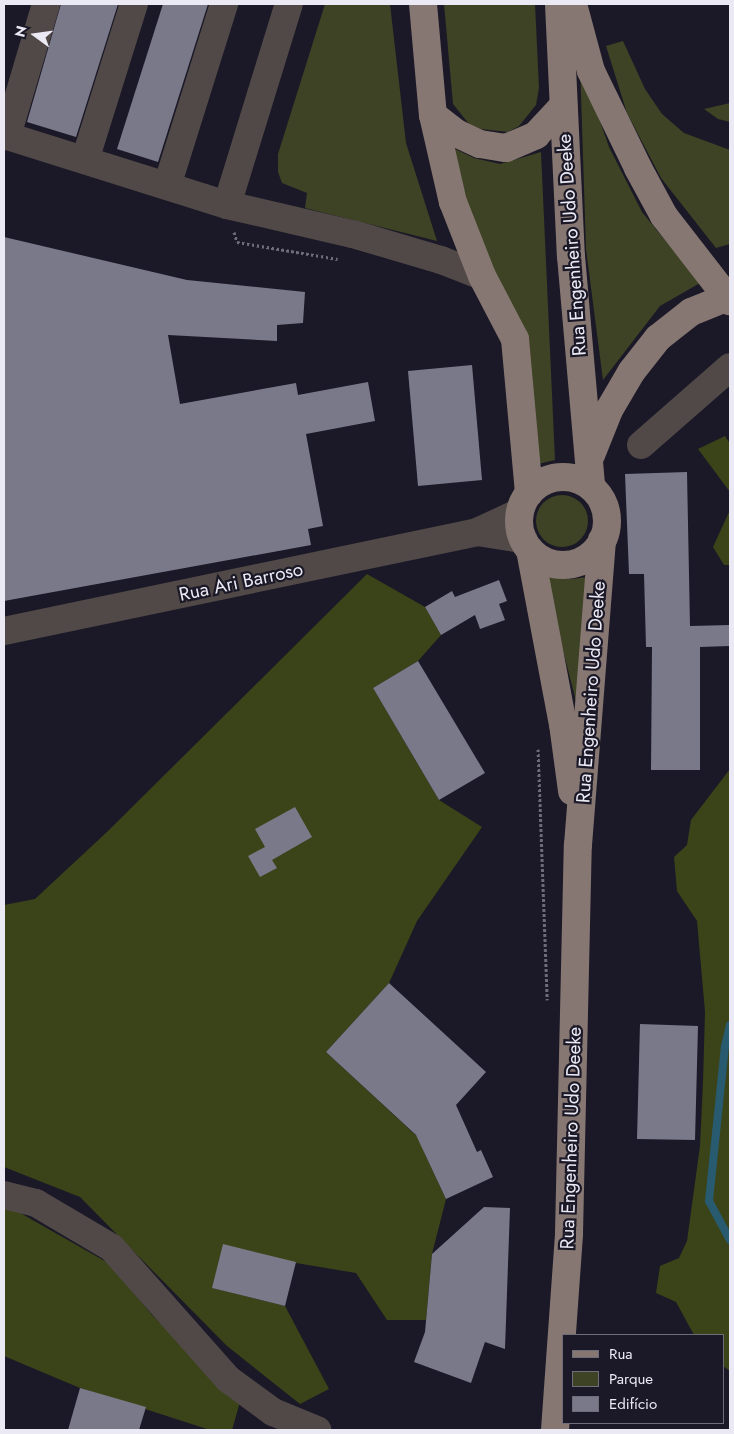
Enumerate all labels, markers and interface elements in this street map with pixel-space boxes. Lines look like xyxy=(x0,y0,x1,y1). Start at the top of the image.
north arrow xyxy=(10,10,60,60)
text: N xyxy=(9,24,31,39)
street label: Rua Engenheiro Udo Deeke xyxy=(553,133,591,357)
street label: Rua Ari Barroso xyxy=(177,558,305,606)
street label: Rua Engenheiro Udo Deeke xyxy=(572,580,610,804)
street label: Rua Engenheiro Udo Deeke xyxy=(556,1026,586,1250)
legend xyxy=(562,1334,724,1424)
text: Rua xyxy=(609,1343,633,1365)
text: Parque xyxy=(609,1368,653,1390)
text: Edifício xyxy=(609,1393,657,1415)

